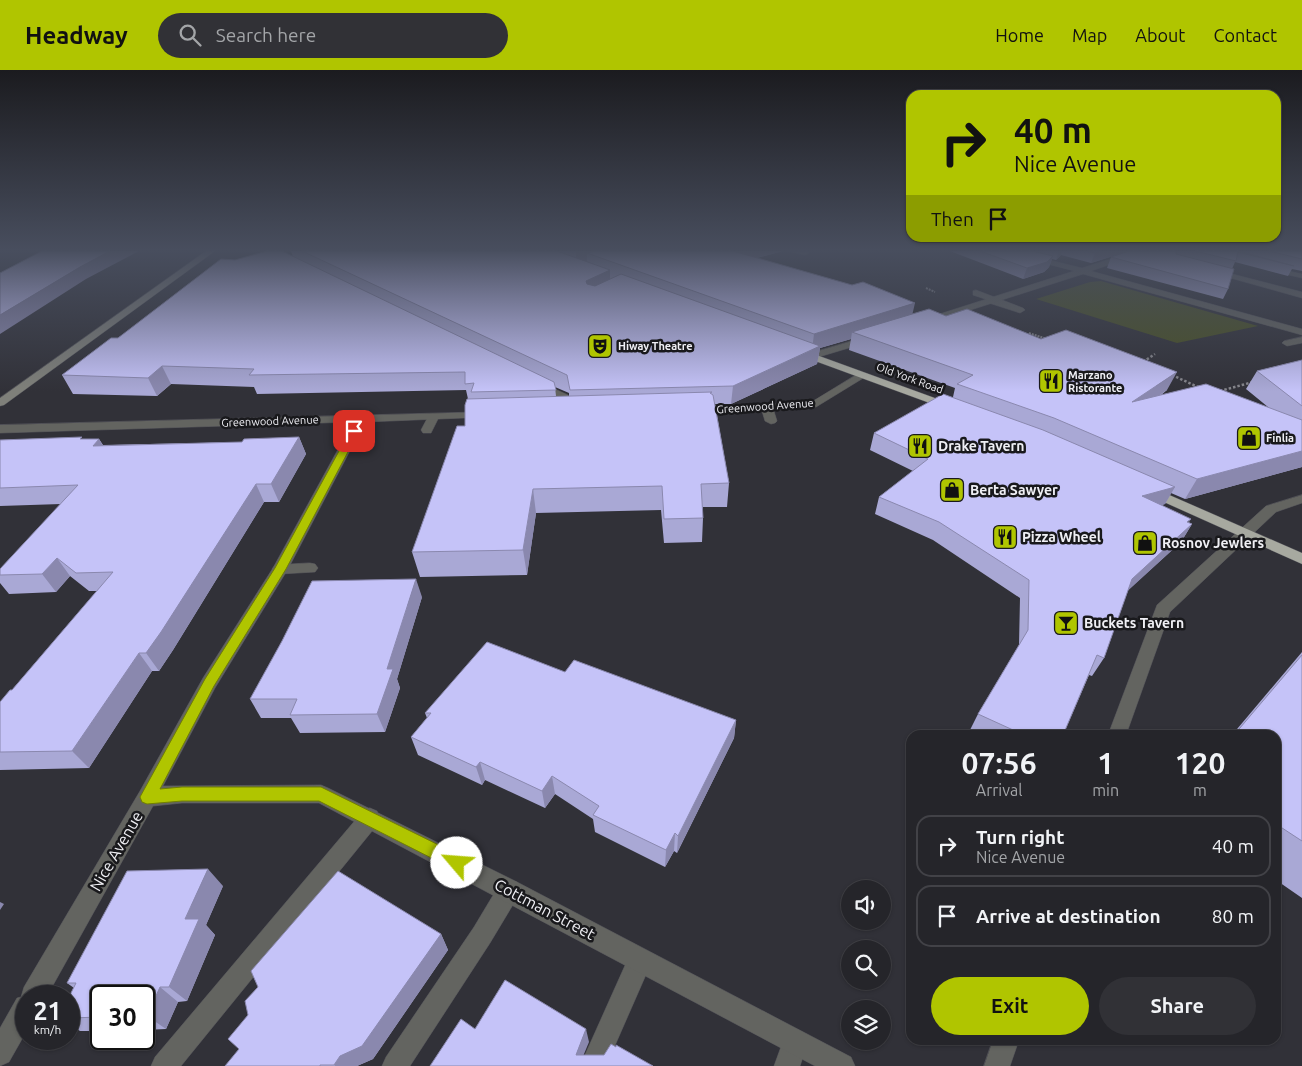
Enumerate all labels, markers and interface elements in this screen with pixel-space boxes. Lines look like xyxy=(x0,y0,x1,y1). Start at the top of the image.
search box xyxy=(158,13,508,58)
icon: search xyxy=(176,21,204,49)
text: Headway xyxy=(25,22,128,49)
text: Search here xyxy=(216,24,316,46)
text: Home xyxy=(995,25,1044,45)
text: Map xyxy=(1072,25,1107,45)
text: About xyxy=(1135,25,1185,45)
text: Contact xyxy=(1213,25,1277,45)
icon: right xyxy=(931,110,996,175)
text: 40 m xyxy=(1014,110,1092,150)
text: Nice Avenue xyxy=(1014,151,1137,176)
icon: arrive xyxy=(984,205,1012,233)
text: Then xyxy=(931,208,974,230)
theatre icon: Hiway Theatre xyxy=(587,333,613,359)
place label: Hiway Theatre xyxy=(618,340,693,352)
street label: Old York Road xyxy=(875,360,945,396)
restaurant icon: Marzano Ristorante xyxy=(1038,368,1064,394)
place label: Marzano Ristorante xyxy=(1068,369,1122,394)
street label: Greenwood Avenue xyxy=(716,397,814,415)
pin xyxy=(333,410,375,452)
street label: Greenwood Avenue xyxy=(221,413,319,429)
icon: arrive xyxy=(340,417,368,445)
shop icon: Finlia xyxy=(1236,425,1262,451)
place label: Finlia xyxy=(1266,432,1294,444)
restaurant icon: Drake Tavern xyxy=(907,433,933,459)
place label: Drake Tavern xyxy=(938,438,1025,454)
shop icon: Berta Sawyer xyxy=(939,477,965,503)
place label: Berta Sawyer xyxy=(970,482,1058,498)
restaurant icon: Pizza Wheel xyxy=(992,524,1018,550)
place label: Pizza Wheel xyxy=(1022,529,1101,545)
shop icon: Rosnov Jewlers xyxy=(1132,530,1158,556)
place label: Rosnov Jewlers xyxy=(1162,535,1265,551)
bar icon: Buckets Tavern xyxy=(1053,610,1079,636)
place label: Buckets Tavern xyxy=(1084,615,1184,631)
text: 07:56 xyxy=(962,746,1037,780)
text: 1 xyxy=(1097,746,1114,780)
text: 120 xyxy=(1175,746,1225,780)
text: Arrival xyxy=(976,781,1022,799)
text: min xyxy=(1092,781,1119,799)
text: m xyxy=(1193,781,1207,799)
street label: Nice Avenue xyxy=(86,808,146,894)
text: Turn right xyxy=(976,826,1064,848)
icon: right xyxy=(933,832,961,860)
text: 40 m xyxy=(1212,835,1254,857)
position arrow xyxy=(430,836,482,888)
text: Nice Avenue xyxy=(976,848,1065,866)
street label: Cottman Street xyxy=(492,875,599,943)
map controls xyxy=(841,880,891,1050)
button: sound xyxy=(841,880,891,930)
icon: arrive xyxy=(933,902,961,930)
text: Arrive at destination xyxy=(976,905,1161,927)
text: 80 m xyxy=(1212,905,1254,927)
button: search xyxy=(841,940,891,990)
button: Exit xyxy=(931,977,1089,1035)
button: Share xyxy=(1099,977,1256,1035)
speed limit sign: 30 xyxy=(90,985,155,1050)
text: 21 xyxy=(33,997,62,1025)
button: layers xyxy=(841,1000,891,1050)
text: km/h xyxy=(34,1023,61,1036)

